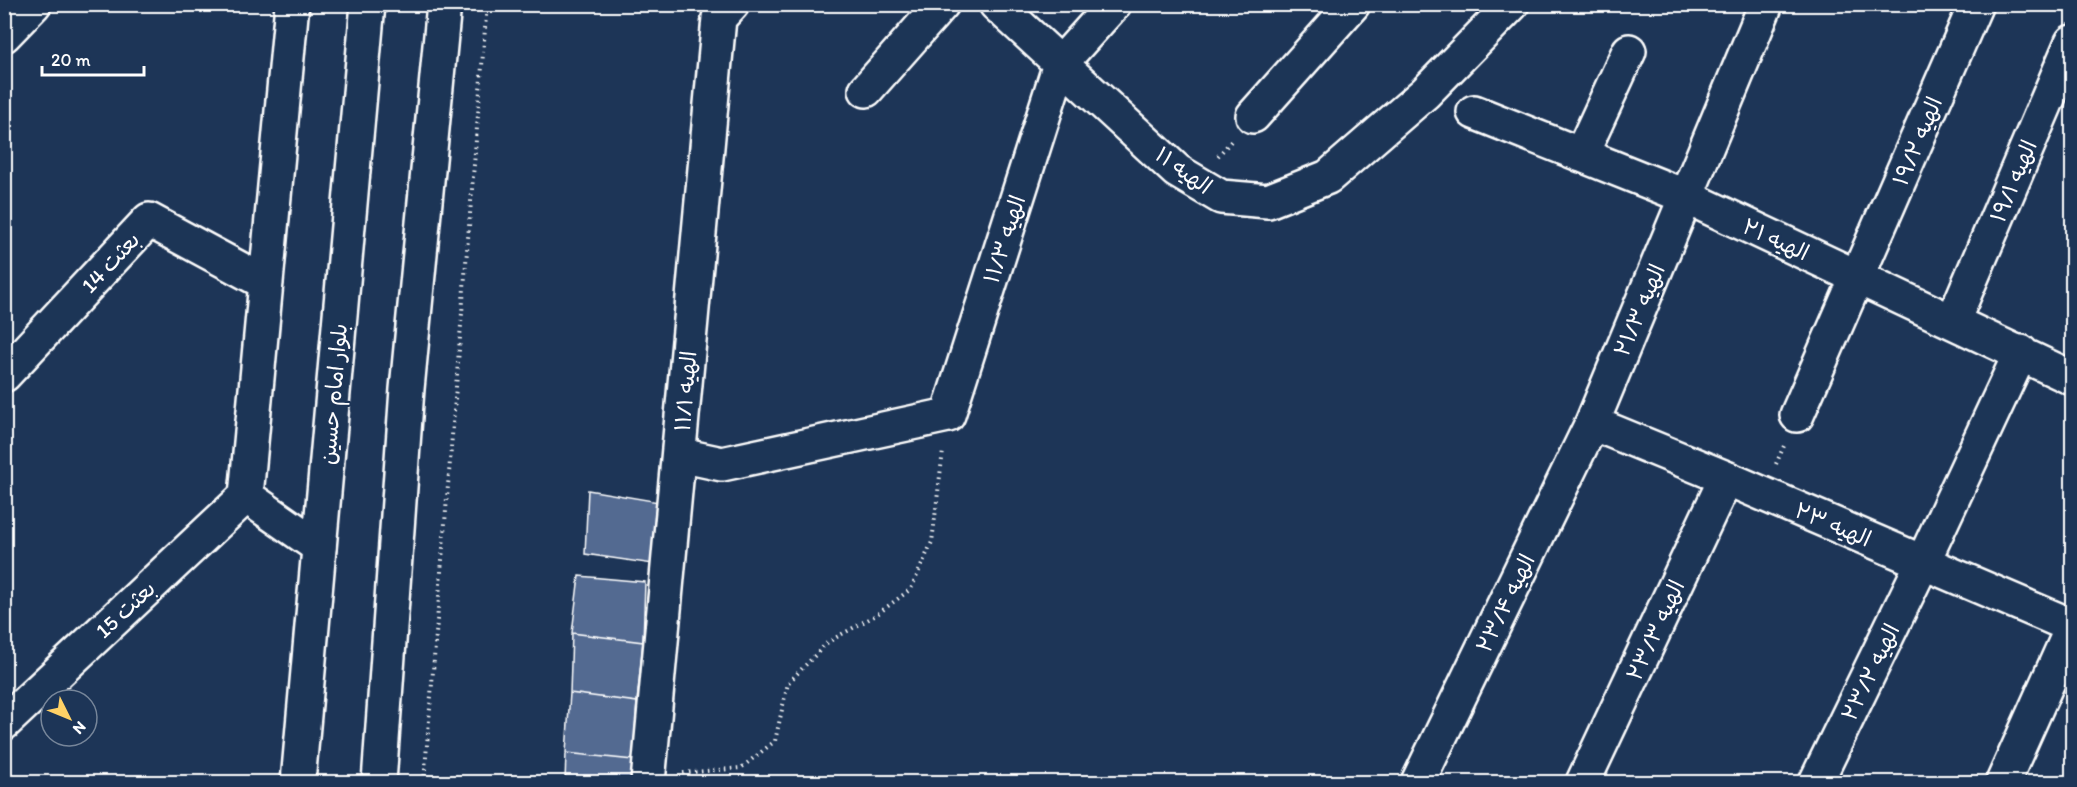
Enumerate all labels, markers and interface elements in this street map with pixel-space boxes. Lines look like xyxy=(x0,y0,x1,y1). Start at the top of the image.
scale bar xyxy=(42,39,144,77)
text: 20 m xyxy=(51,49,91,71)
street label: الهیه ۱۹/۲ xyxy=(1887,93,1948,189)
street label: الهیه ۱۹/۱ xyxy=(1984,136,2043,226)
street label: الهیه ۱۱ xyxy=(1150,141,1217,200)
street label: الهیه ۱۱/۳ xyxy=(978,192,1031,286)
street label: الهیه ۲۱ xyxy=(1738,212,1813,267)
street label: بعثت 14 xyxy=(75,226,145,299)
street label: الهیه ۲۱/۳ xyxy=(1608,260,1671,360)
street label: بلوار امام حسین xyxy=(314,322,356,466)
street label: الهیه ۱۱/۱ xyxy=(669,350,702,432)
street label: الهیه ۲۳ xyxy=(1791,496,1875,553)
street label: الهیه ۲۳/۴ xyxy=(1470,550,1541,657)
street label: بعثت 15 xyxy=(90,575,161,644)
street label: الهیه ۲۳/۳ xyxy=(1620,576,1690,685)
street label: الهیه ۲۳/۲ xyxy=(1835,619,1905,725)
north arrow xyxy=(39,688,99,748)
text: N xyxy=(69,717,90,738)

